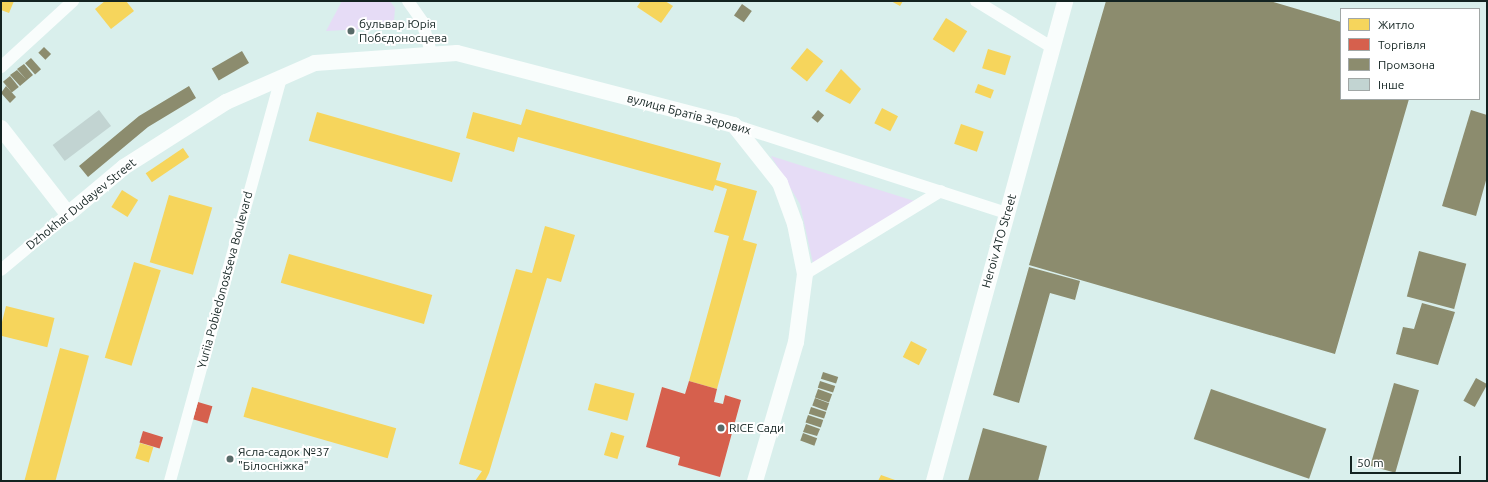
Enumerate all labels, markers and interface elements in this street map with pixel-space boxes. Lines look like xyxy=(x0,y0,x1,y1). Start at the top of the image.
legend xyxy=(1340,8,1480,100)
place label: бульвар Юрія Побєдоносцева xyxy=(359,17,447,45)
text: Житло xyxy=(1378,18,1415,31)
marker: бульвар Юрія Побєдоносцева xyxy=(346,26,356,36)
text: Торгівля xyxy=(1378,38,1426,51)
text: Промзона xyxy=(1378,58,1435,71)
text: Інше xyxy=(1378,78,1404,91)
street label: вулиця Братів Зерових xyxy=(625,90,753,138)
street label: Dzhokhar Dudayev Street xyxy=(23,155,139,253)
street label: Yuriia Pobiedonostseva Boulevard xyxy=(194,190,256,370)
street label: Heroiv ATO Street xyxy=(979,192,1019,290)
place label: RICE Сади xyxy=(729,421,784,435)
marker: RICE Сади xyxy=(716,423,726,433)
place label: Ясла-садок №37 "Білосніжка" xyxy=(238,445,329,473)
scale bar xyxy=(1352,448,1463,474)
marker: Ясла-садок №37 "Білосніжка" xyxy=(225,454,235,464)
text: 50 m xyxy=(1357,456,1384,469)

